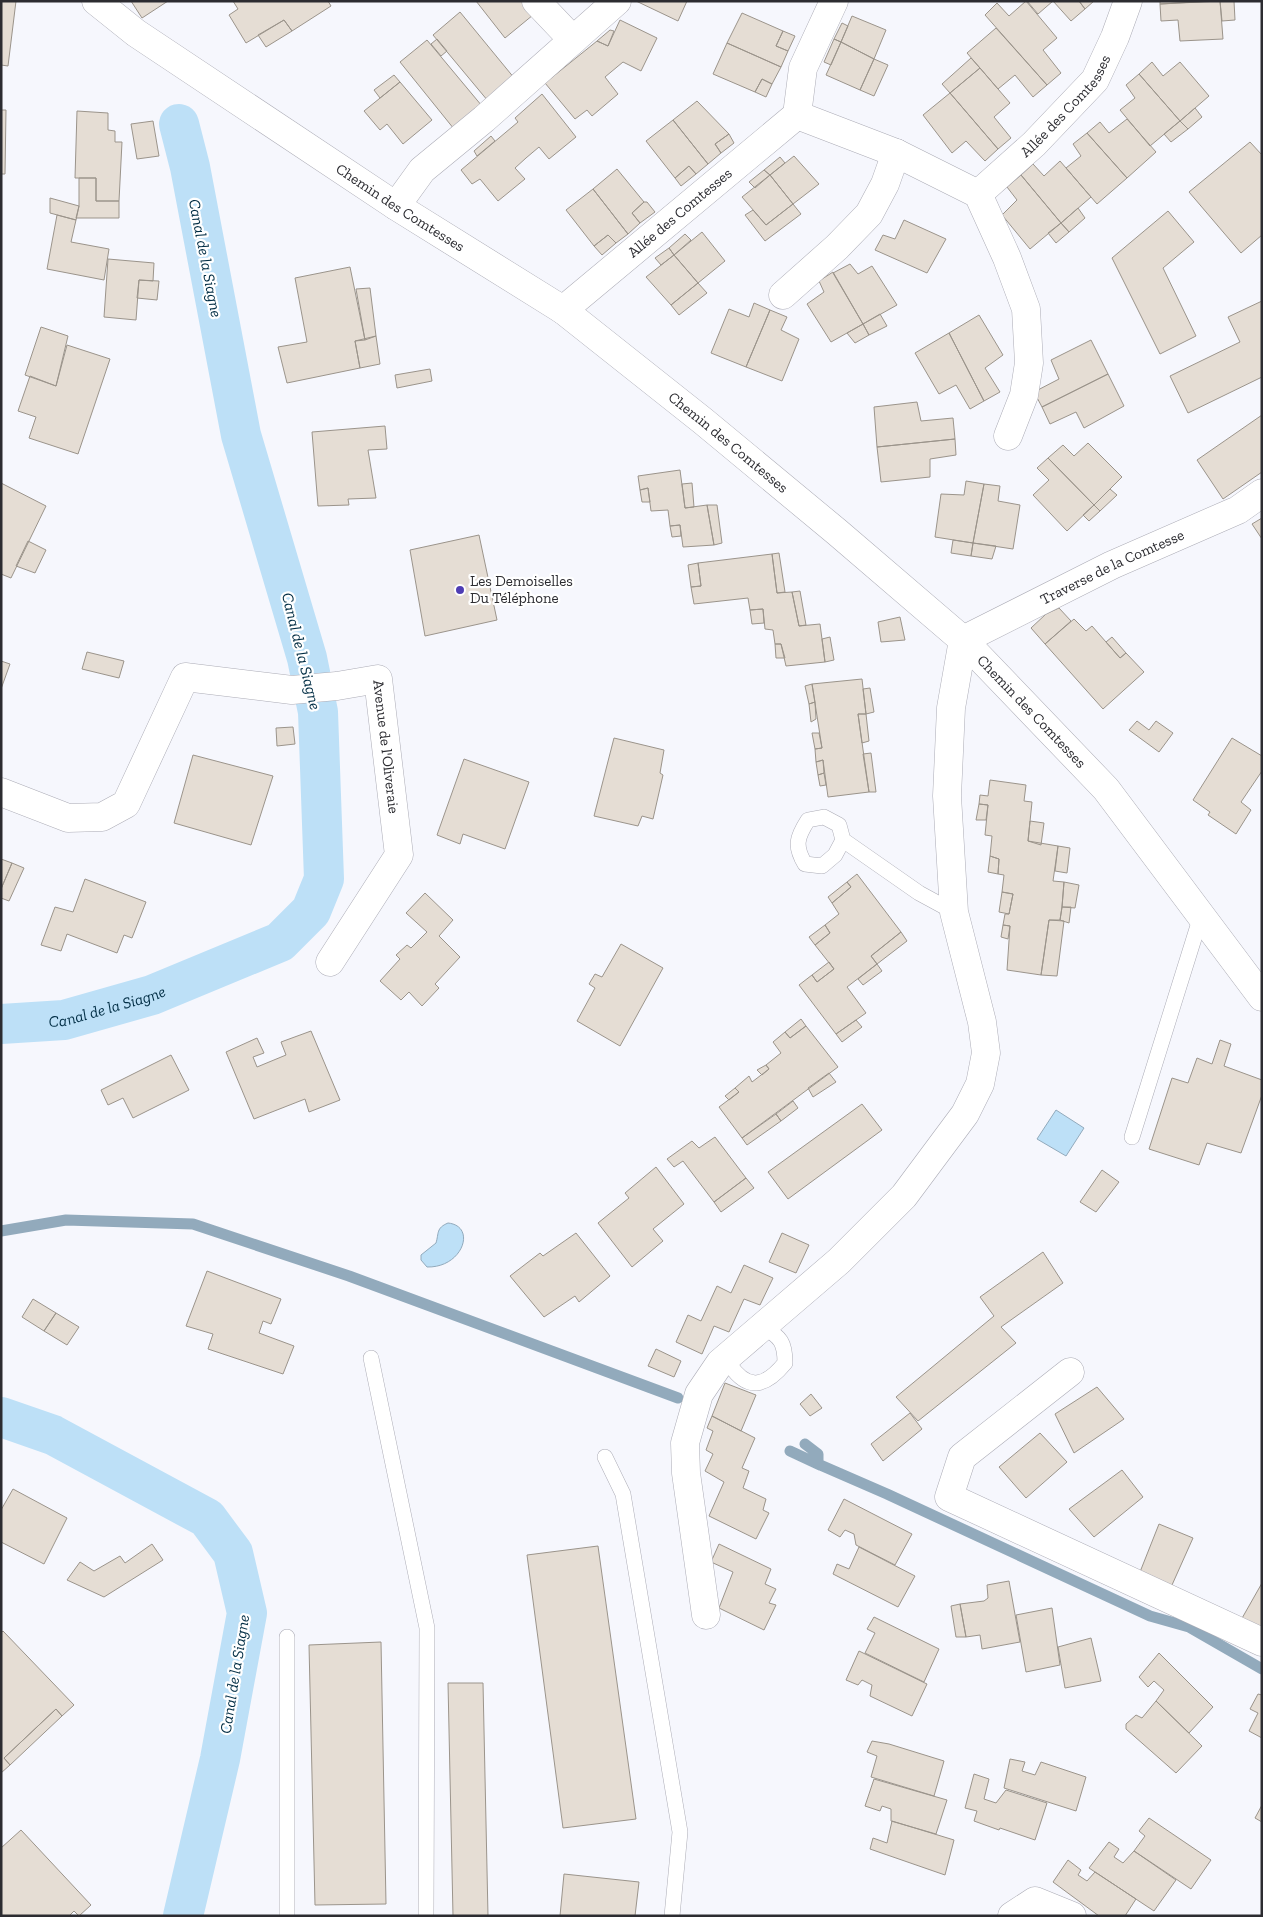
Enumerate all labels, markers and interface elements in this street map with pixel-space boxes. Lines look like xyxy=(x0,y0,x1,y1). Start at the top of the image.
street label: Allée des Comtesses xyxy=(1017,52,1114,161)
street label: Chemin des Comtesses xyxy=(333,160,468,256)
street label: Allée des Comtesses xyxy=(624,164,736,261)
water label: Canal de la Siagne xyxy=(185,197,226,319)
street label: Chemin des Comtesses xyxy=(665,388,792,497)
street label: Traverse de la Comtesse xyxy=(1037,526,1187,609)
place label: Les Demoiselles Du Téléphone xyxy=(470,572,573,607)
marker: Les Demoiselles Du Téléphone xyxy=(454,584,466,596)
water label: Canal de la Siagne xyxy=(278,591,325,712)
street label: Chemin des Comtesses xyxy=(973,651,1090,772)
street label: Avenue de l'Oliveraie xyxy=(369,679,403,815)
water label: Canal de la Siagne xyxy=(48,981,168,1031)
water label: Canal de la Siagne xyxy=(216,1613,253,1735)

